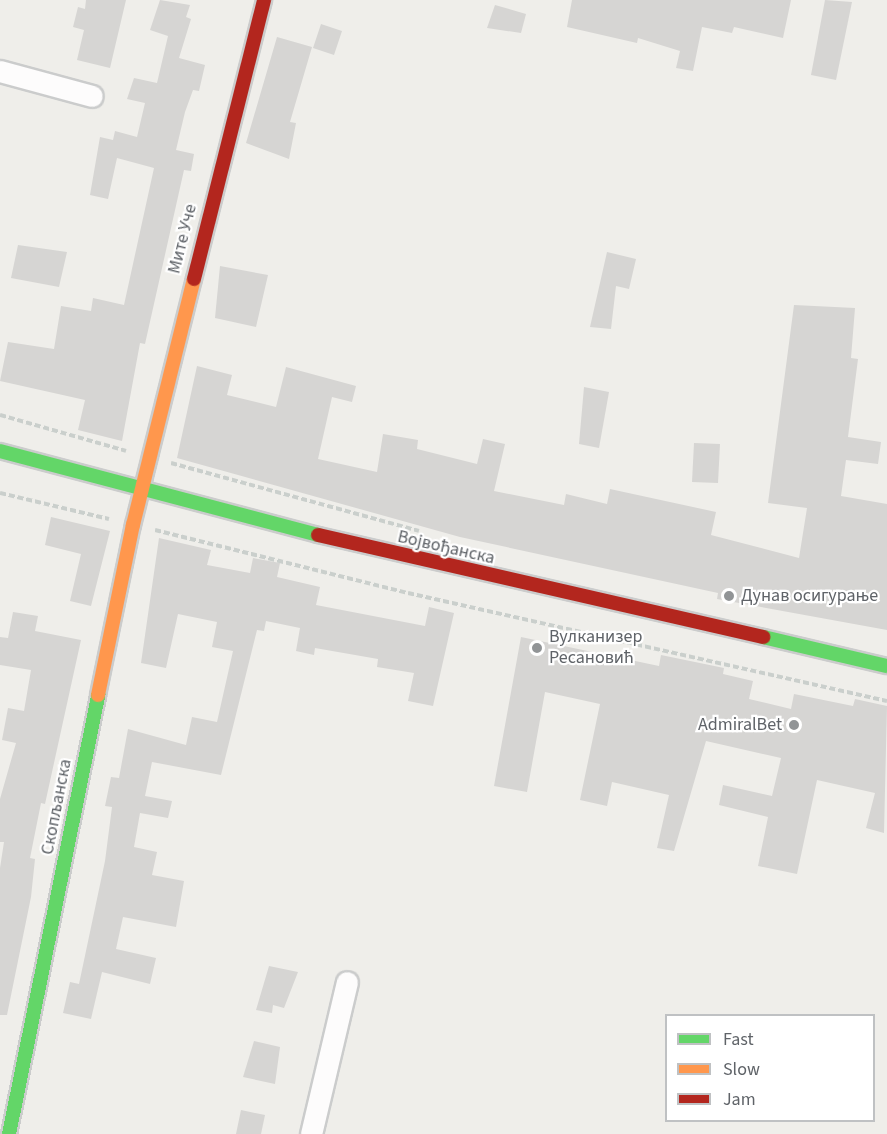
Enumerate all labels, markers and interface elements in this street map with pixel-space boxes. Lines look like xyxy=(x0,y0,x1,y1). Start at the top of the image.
street label: Мите Уче xyxy=(164,202,202,276)
street label: Војвођанска xyxy=(395,526,497,570)
place label: Дунав осигурање xyxy=(741,585,878,607)
marker: Дунав осигурање xyxy=(722,589,736,603)
place label: Вулканизер Ресановић xyxy=(549,627,642,670)
marker: Вулканизер Ресановић xyxy=(530,641,544,655)
place label: AdmiralBet xyxy=(698,714,782,736)
marker: AdmiralBet xyxy=(787,718,801,732)
street label: Скопљанска xyxy=(37,757,77,857)
legend xyxy=(665,1014,875,1122)
text: Fast xyxy=(723,1027,754,1052)
text: Slow xyxy=(723,1057,760,1082)
text: Jam xyxy=(723,1087,756,1112)

